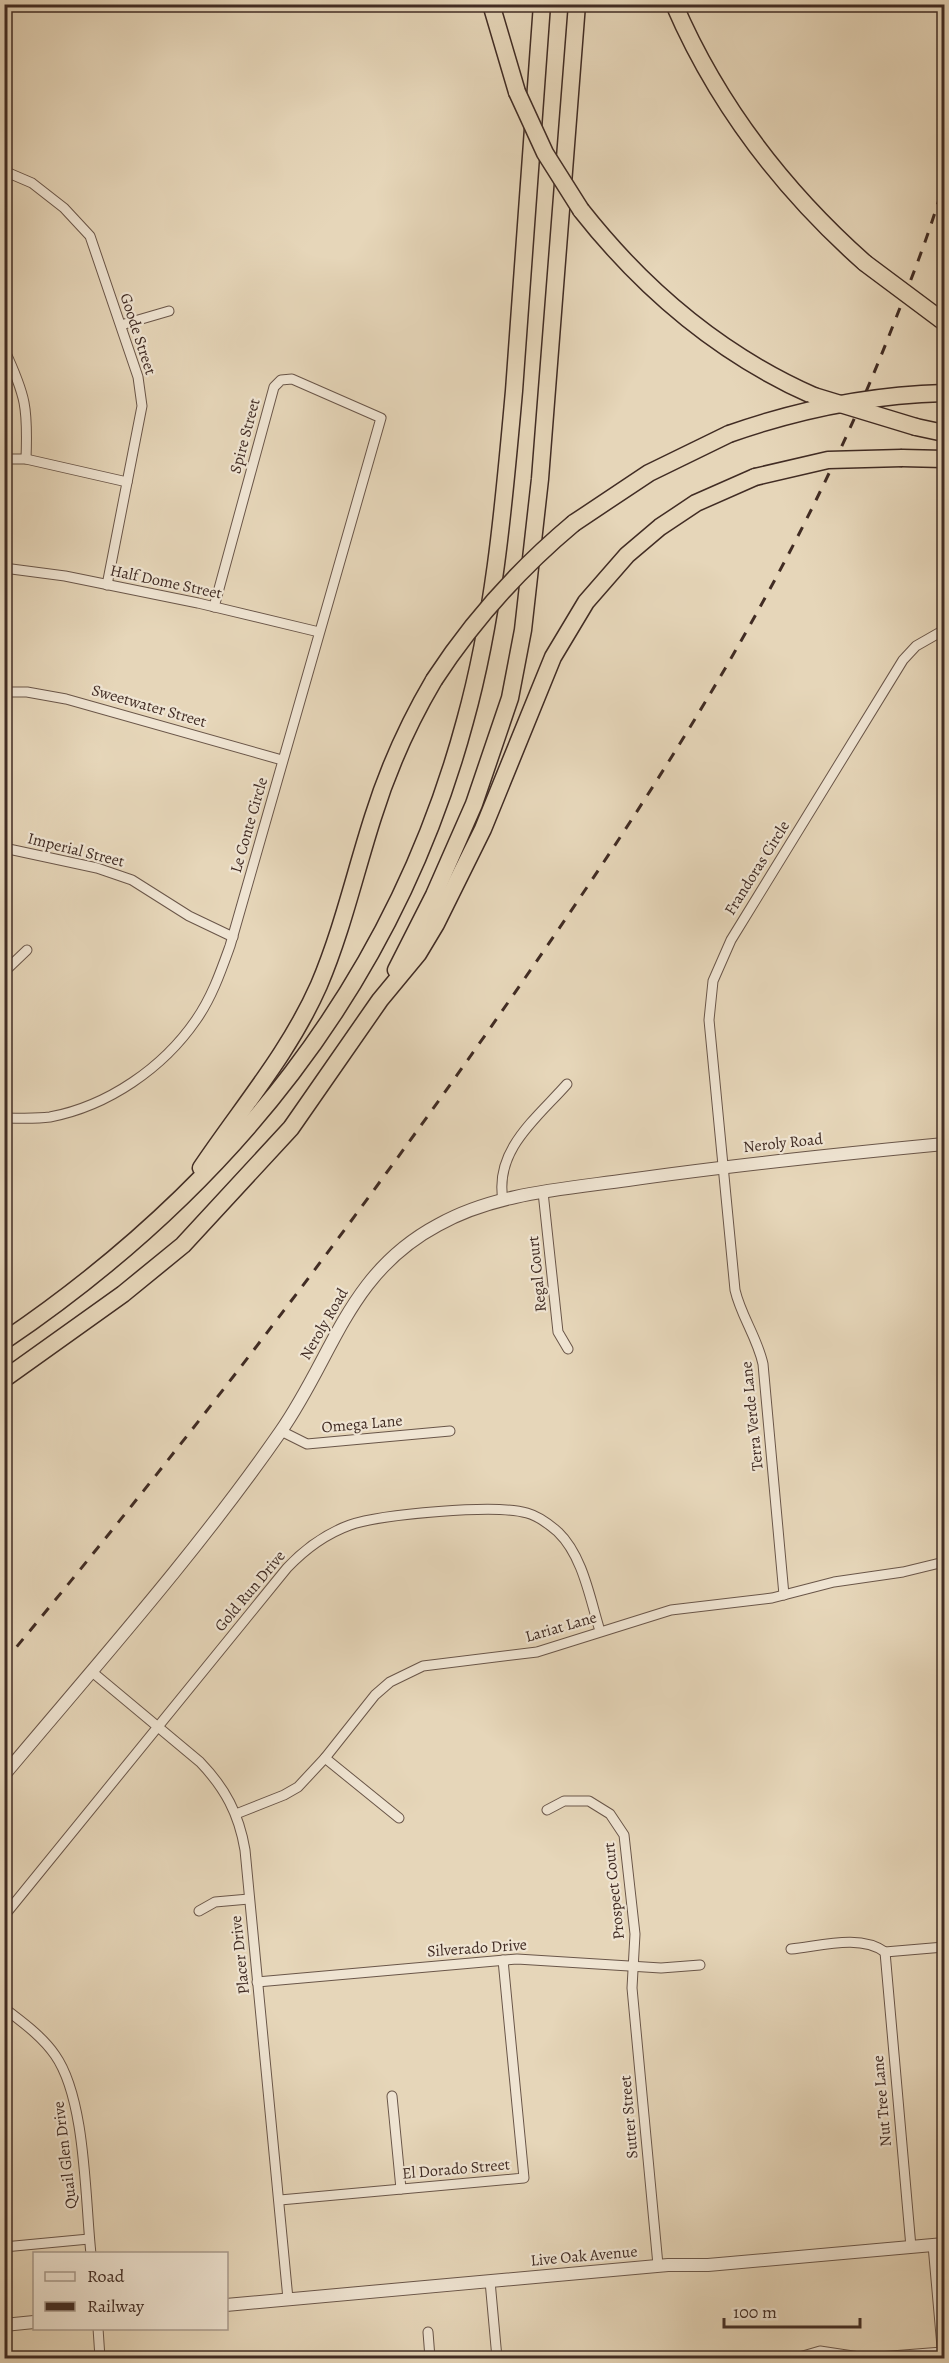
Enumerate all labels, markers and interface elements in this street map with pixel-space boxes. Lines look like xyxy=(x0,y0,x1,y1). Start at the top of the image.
street label: Goode Street xyxy=(114,290,162,378)
street label: Spire Street xyxy=(224,396,266,476)
street label: Half Dome Street xyxy=(108,559,224,605)
street label: Sweetwater Street xyxy=(89,679,209,733)
street label: Le Conte Circle xyxy=(225,775,273,875)
street label: Frandoras Circle xyxy=(719,817,795,919)
street label: Imperial Street xyxy=(25,827,127,873)
street label: Neroly Road xyxy=(742,1128,824,1158)
street label: Regal Court xyxy=(522,1235,552,1313)
street label: Neroly Road xyxy=(295,1284,354,1364)
street label: Terra Verde Lane xyxy=(735,1360,769,1472)
street label: Omega Lane xyxy=(321,1409,403,1439)
street label: Gold Run Drive xyxy=(209,1546,291,1636)
street label: Lariat Lane xyxy=(523,1606,599,1648)
street label: Prospect Court xyxy=(598,1841,630,1941)
street label: Placer Drive xyxy=(225,1915,255,1995)
street label: Silverado Drive xyxy=(426,1934,528,1962)
street label: Nut Tree Lane xyxy=(867,2054,897,2148)
street label: Sutter Street xyxy=(614,2074,644,2160)
street label: Quail Glen Drive xyxy=(47,2100,83,2210)
street label: El Dorado Street xyxy=(401,2153,511,2185)
street label: Live Oak Avenue xyxy=(530,2240,638,2272)
legend xyxy=(33,2252,228,2330)
text: Road xyxy=(87,2264,125,2288)
scale bar xyxy=(724,2291,860,2329)
text: Railway xyxy=(87,2294,145,2318)
text: 100 m xyxy=(733,2300,777,2324)

